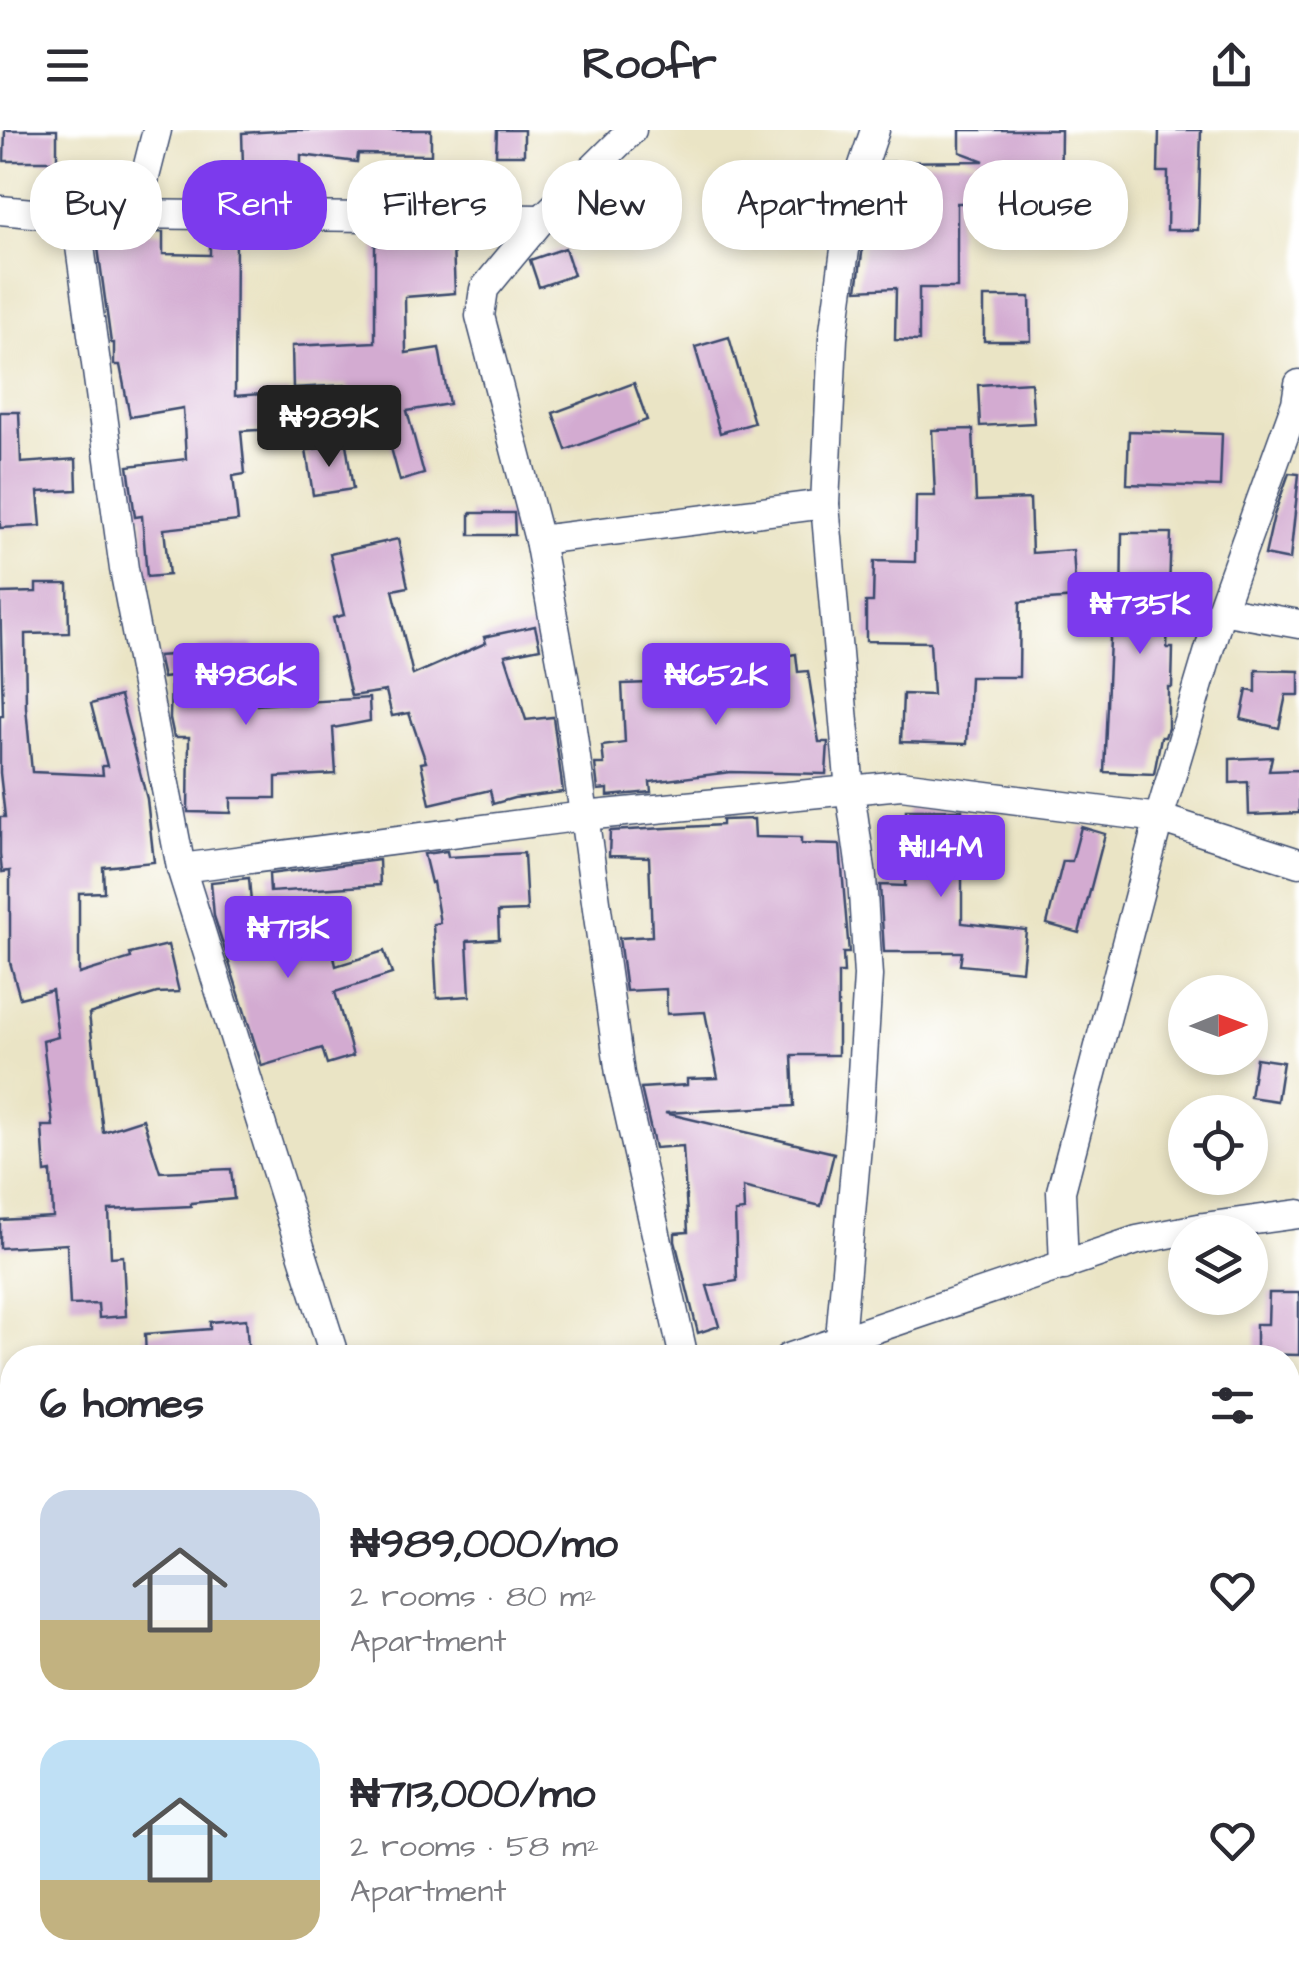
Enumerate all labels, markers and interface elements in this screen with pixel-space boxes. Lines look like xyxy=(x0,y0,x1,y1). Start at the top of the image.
text: Roofr xyxy=(582,34,717,96)
icon: menu xyxy=(40,38,95,93)
icon: share xyxy=(1204,38,1259,93)
chip: Buy xyxy=(30,160,162,250)
chip: Rent xyxy=(182,160,327,250)
chip: Filters xyxy=(347,160,522,250)
chip: New xyxy=(542,160,682,250)
chip: Apartment xyxy=(702,160,943,250)
chip: House xyxy=(963,160,1128,250)
pin: ₦989K xyxy=(259,385,399,470)
text: ₦989K xyxy=(279,395,379,440)
pin: ₦735K xyxy=(1070,572,1210,657)
text: ₦735K xyxy=(1089,582,1191,627)
pin: ₦986K xyxy=(176,643,316,728)
pin: ₦652K xyxy=(646,643,786,728)
text: ₦986K xyxy=(195,653,297,698)
text: ₦652K xyxy=(664,653,768,698)
pin: ₦1.14M xyxy=(860,815,1022,900)
text: ₦1.14M xyxy=(899,825,983,870)
pin: ₦713K xyxy=(218,896,358,981)
text: ₦713K xyxy=(247,906,329,951)
north arrow xyxy=(1168,975,1268,1075)
map controls xyxy=(1168,975,1268,1315)
button: locate xyxy=(1168,1095,1268,1195)
button: layers xyxy=(1168,1215,1268,1315)
text: 6 homes xyxy=(40,1376,204,1434)
icon: filters xyxy=(1205,1378,1260,1433)
text: ₦989,000/mo xyxy=(350,1516,618,1574)
icon: home xyxy=(120,1530,240,1650)
icon: heart xyxy=(1205,1563,1260,1618)
text: 2 rooms · 80 m² xyxy=(350,1574,597,1619)
text: Apartment xyxy=(350,1619,506,1664)
text: ₦713,000/mo xyxy=(350,1766,595,1824)
icon: home xyxy=(120,1780,240,1900)
icon: heart xyxy=(1205,1813,1260,1868)
text: 2 rooms · 58 m² xyxy=(350,1824,599,1869)
text: Apartment xyxy=(350,1869,506,1914)

